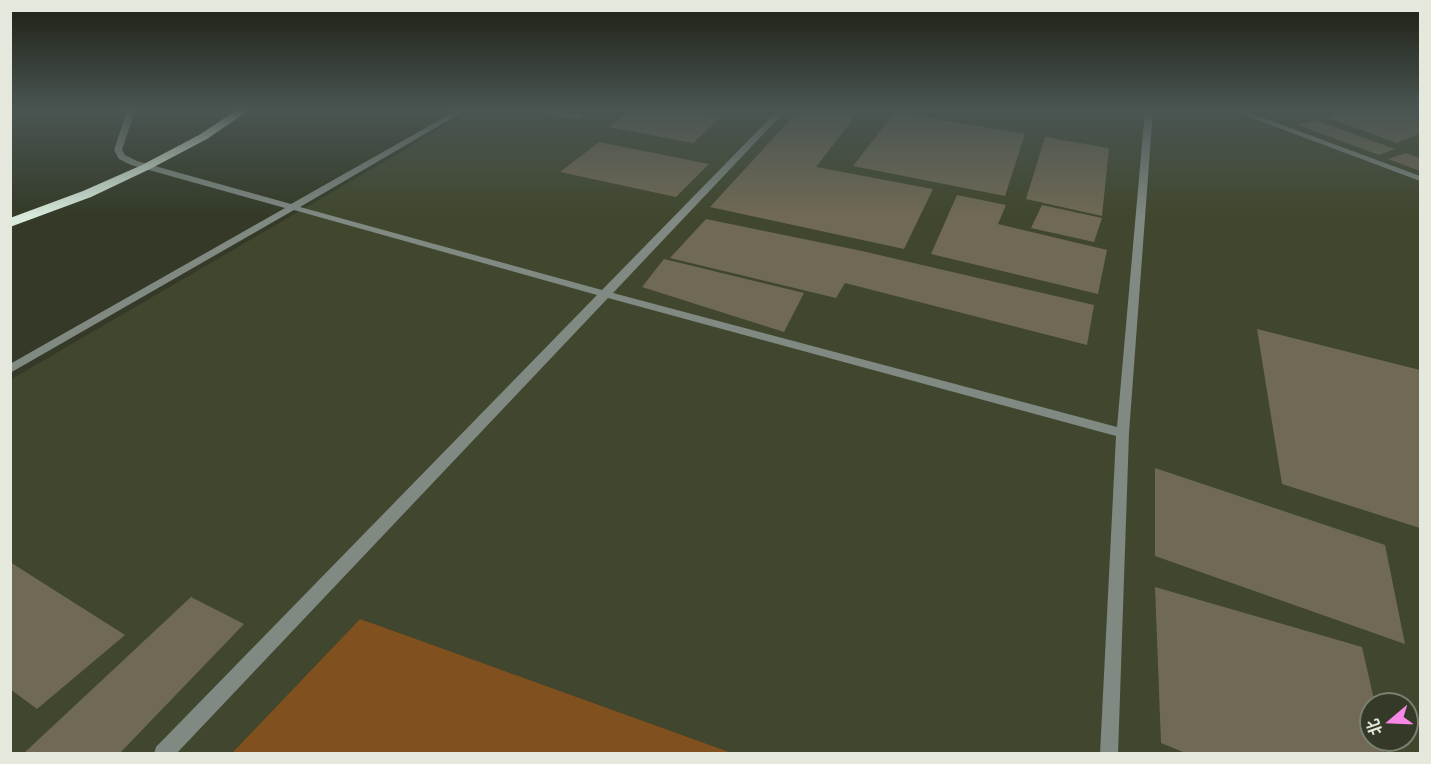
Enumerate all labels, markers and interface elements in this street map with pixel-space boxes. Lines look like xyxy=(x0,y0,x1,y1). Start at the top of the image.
north arrow xyxy=(1359,692,1419,752)
text: 北 xyxy=(1362,716,1386,738)

